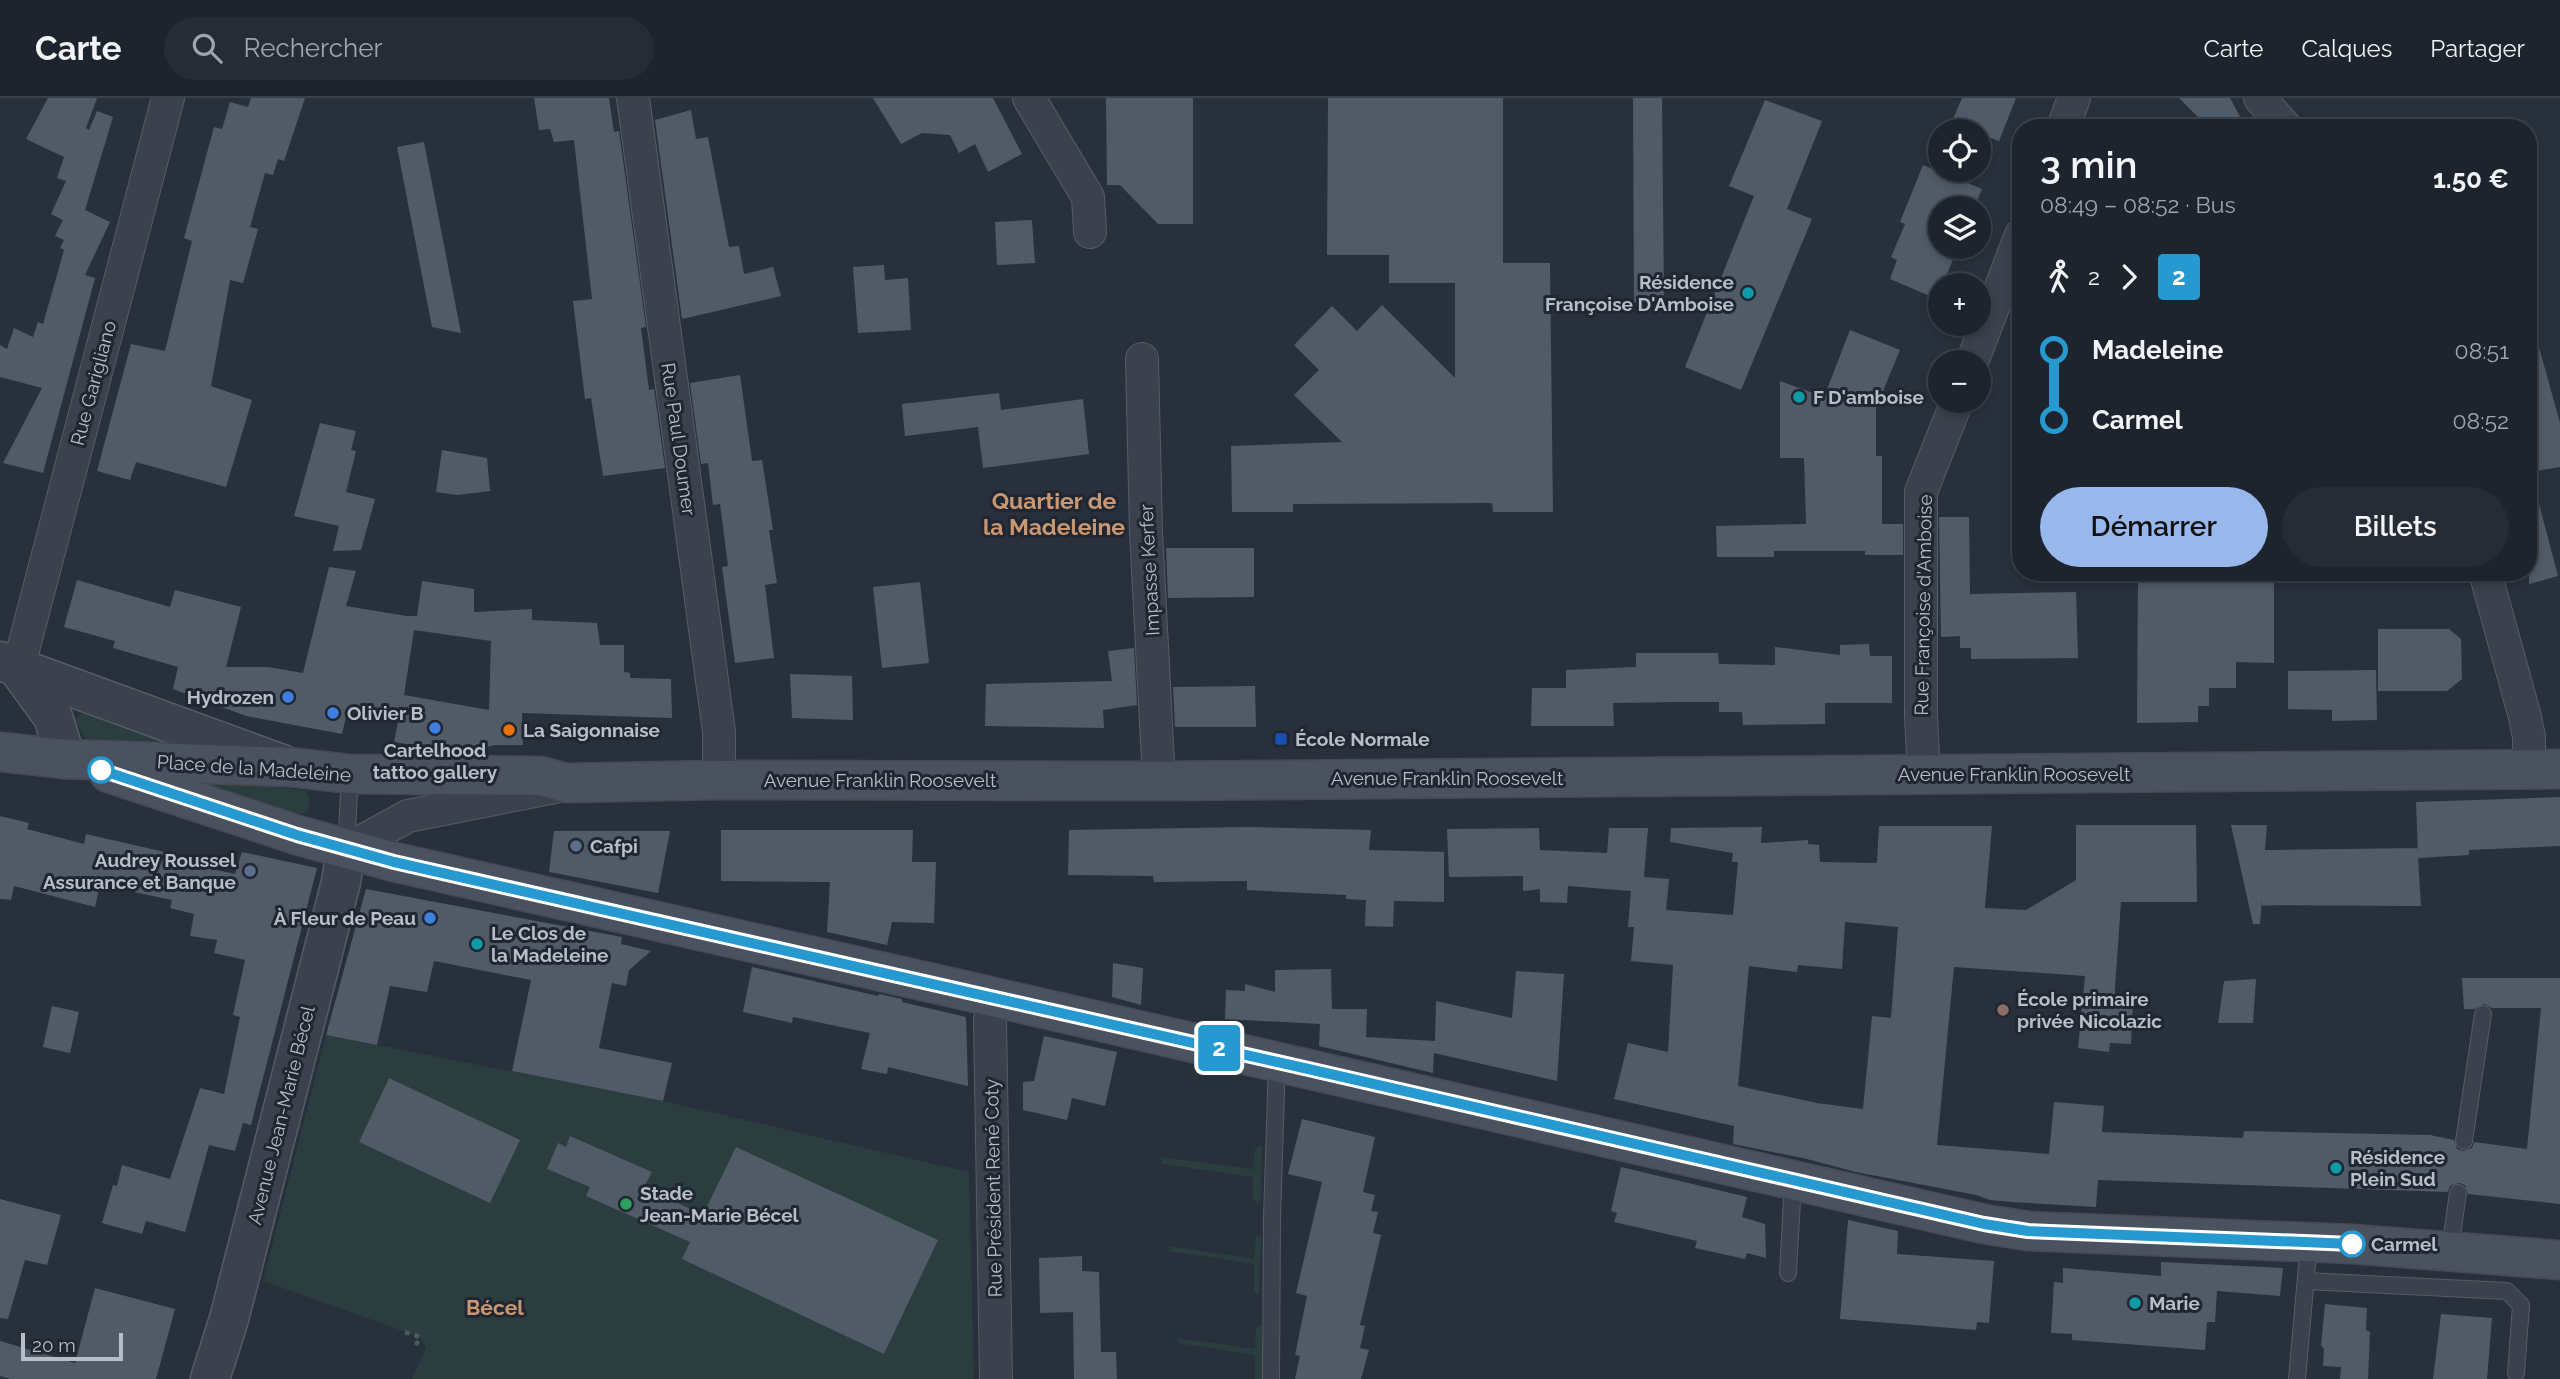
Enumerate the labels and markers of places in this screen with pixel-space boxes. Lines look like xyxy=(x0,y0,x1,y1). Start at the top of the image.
place label: Résidence Françoise D'Amboise xyxy=(1545,271,1734,315)
marker: Résidence Françoise D'Amboise xyxy=(1740,285,1756,301)
place label: F D'amboise xyxy=(1813,386,1924,408)
marker: F D'amboise xyxy=(1791,389,1807,405)
place label: Hydrozen xyxy=(187,686,274,708)
marker: Hydrozen xyxy=(280,689,296,705)
place label: Olivier B xyxy=(347,702,423,724)
marker: Olivier B xyxy=(325,705,341,721)
place label: La Saigonnaise xyxy=(523,719,660,741)
marker: Cartelhood tattoo gallery xyxy=(427,720,443,736)
marker: La Saigonnaise xyxy=(501,722,517,738)
place label: École Normale xyxy=(1295,728,1430,750)
marker: École Normale xyxy=(1273,731,1289,747)
place label: Cartelhood tattoo gallery xyxy=(373,739,498,783)
unlabelled marker xyxy=(88,757,114,783)
place label: Cafpi xyxy=(590,835,638,857)
marker: Cafpi xyxy=(568,838,584,854)
place label: Audrey Roussel Assurance et Banque xyxy=(43,849,237,893)
marker: Audrey Roussel Assurance et Banque xyxy=(242,863,258,879)
place label: À Fleur de Peau xyxy=(274,907,416,929)
marker: À Fleur de Peau xyxy=(422,910,438,926)
place label: Le Clos de la Madeleine xyxy=(491,922,608,966)
marker: Le Clos de la Madeleine xyxy=(469,936,485,952)
place label: École primaire privée Nicolazic xyxy=(2017,988,2162,1032)
marker: École primaire privée Nicolazic xyxy=(1995,1002,2011,1018)
place label: Résidence Plein Sud xyxy=(2350,1146,2445,1190)
marker: Résidence Plein Sud xyxy=(2328,1160,2344,1176)
place label: Stade Jean-Marie Bécel xyxy=(640,1182,800,1226)
marker: Stade Jean-Marie Bécel xyxy=(618,1196,634,1212)
marker: Carmel xyxy=(2339,1231,2365,1257)
place label: Carmel xyxy=(2371,1233,2438,1255)
place label: Marie xyxy=(2149,1292,2200,1314)
marker: Marie xyxy=(2127,1295,2143,1311)

